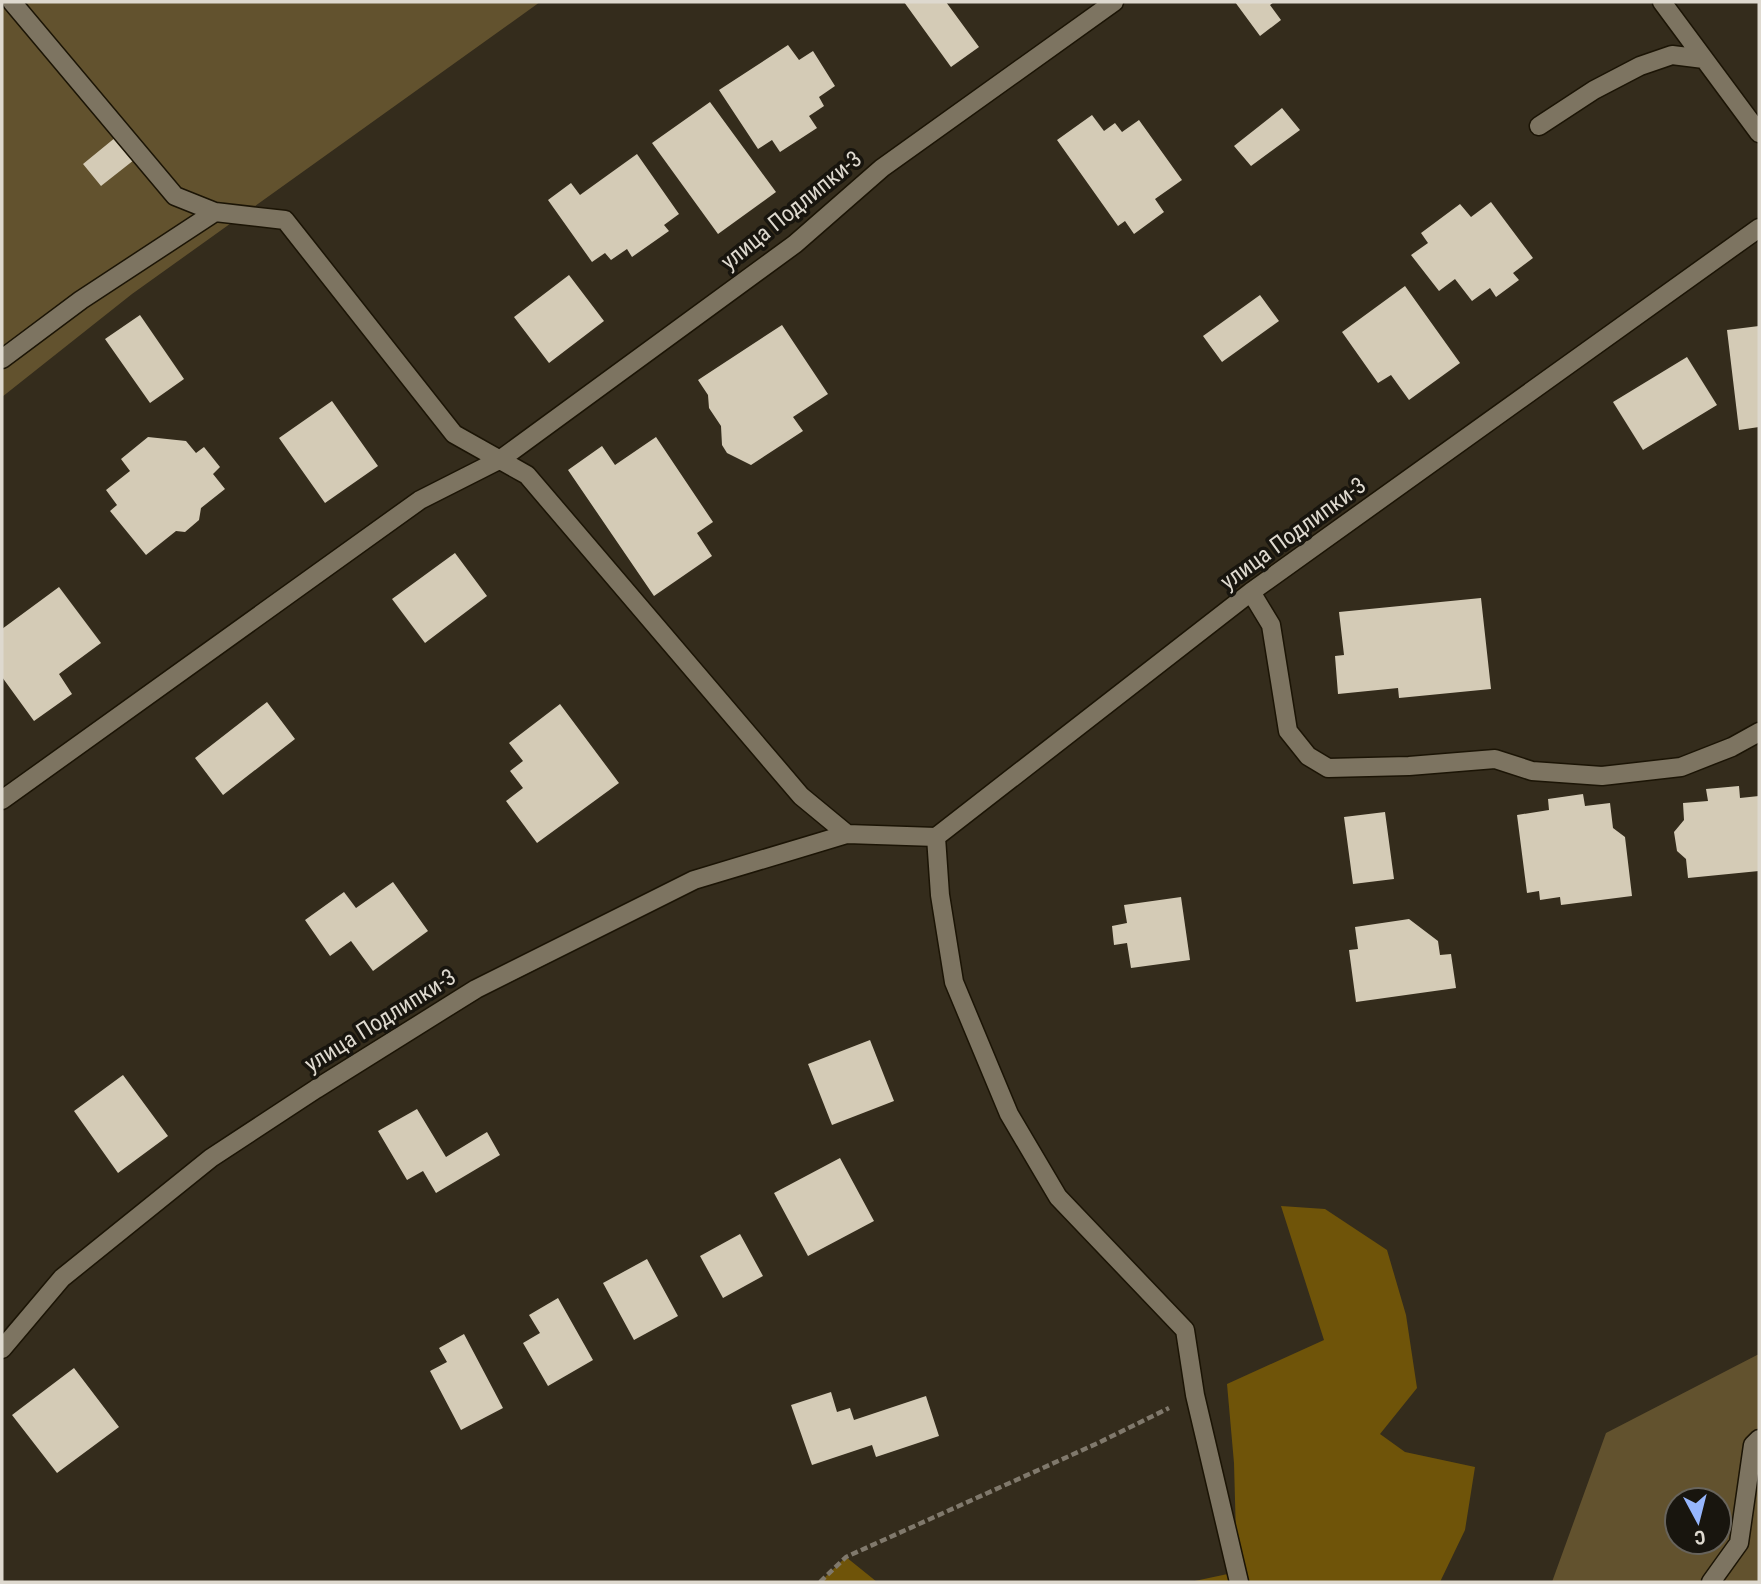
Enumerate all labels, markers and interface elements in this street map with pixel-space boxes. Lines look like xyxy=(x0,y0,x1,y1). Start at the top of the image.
street label: улица Подлипки-3 xyxy=(715,145,867,275)
street label: улица Подлипки-3 xyxy=(1215,472,1371,595)
street label: улица Подлипки-3 xyxy=(300,963,461,1078)
north arrow xyxy=(1663,1486,1733,1556)
text: С xyxy=(1693,1525,1707,1549)

